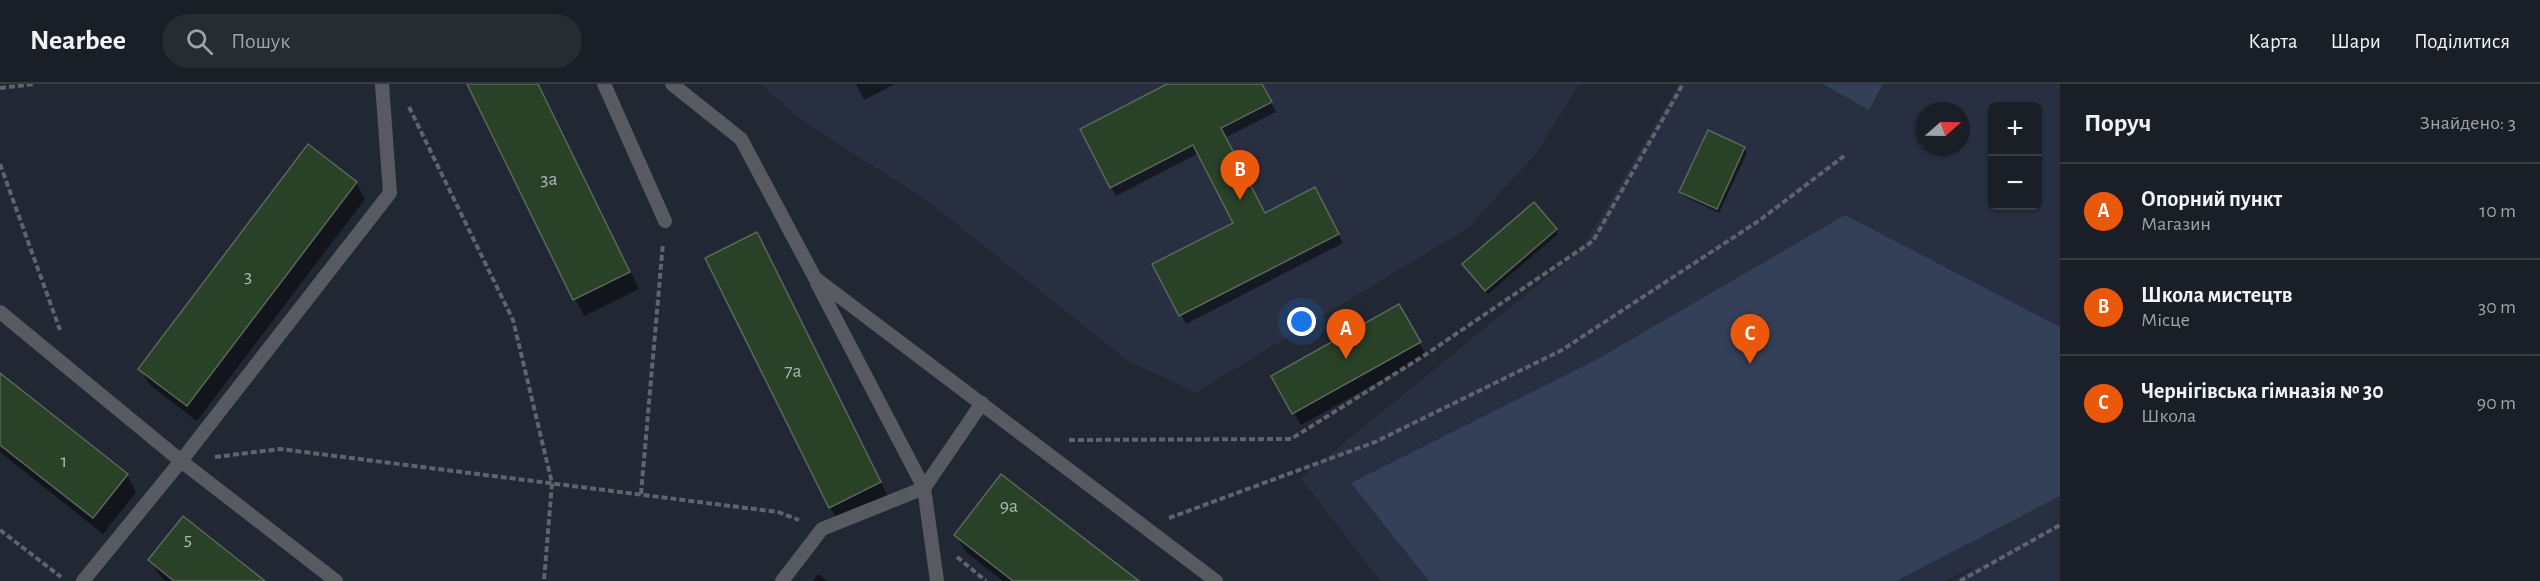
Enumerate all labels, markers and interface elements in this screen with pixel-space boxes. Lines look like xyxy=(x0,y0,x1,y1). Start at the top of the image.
search box xyxy=(162,14,582,68)
icon: search xyxy=(183,25,216,58)
text: Nearbee xyxy=(30,27,126,55)
text: Пошук xyxy=(231,30,290,52)
text: Карта xyxy=(2248,31,2298,52)
text: Шари xyxy=(2331,31,2381,52)
text: Поділитися xyxy=(2414,31,2510,52)
north arrow xyxy=(1916,102,1970,156)
map controls xyxy=(1988,102,2042,210)
button: + xyxy=(1988,102,2042,156)
text: Поруч xyxy=(2084,110,2151,136)
text: Знайдено: 3 xyxy=(2420,113,2516,133)
pin: B xyxy=(1220,150,1260,200)
button: − xyxy=(1988,156,2042,210)
house number: 3а xyxy=(540,169,558,189)
text: Опорний пункт xyxy=(2141,188,2282,210)
text: A xyxy=(2098,201,2110,221)
text: 10 m xyxy=(2479,201,2516,221)
text: Магазин xyxy=(2141,214,2211,234)
house number: 3 xyxy=(244,266,252,286)
text: Школа мистецтв xyxy=(2141,284,2293,306)
text: B xyxy=(2098,297,2109,317)
text: 30 m xyxy=(2478,297,2516,317)
your location xyxy=(1287,307,1316,336)
pin: A xyxy=(1326,310,1366,359)
text: Місце xyxy=(2141,310,2190,330)
pin: C xyxy=(1730,314,1770,364)
house number: 7а xyxy=(784,361,802,381)
text: Чернігівська гімназія № 30 xyxy=(2141,380,2384,402)
text: C xyxy=(2098,393,2109,413)
text: 90 m xyxy=(2477,393,2516,413)
text: Школа xyxy=(2141,406,2196,426)
house number: 1 xyxy=(61,451,67,471)
house number: 9а xyxy=(1000,496,1018,516)
house number: 5 xyxy=(184,529,192,549)

